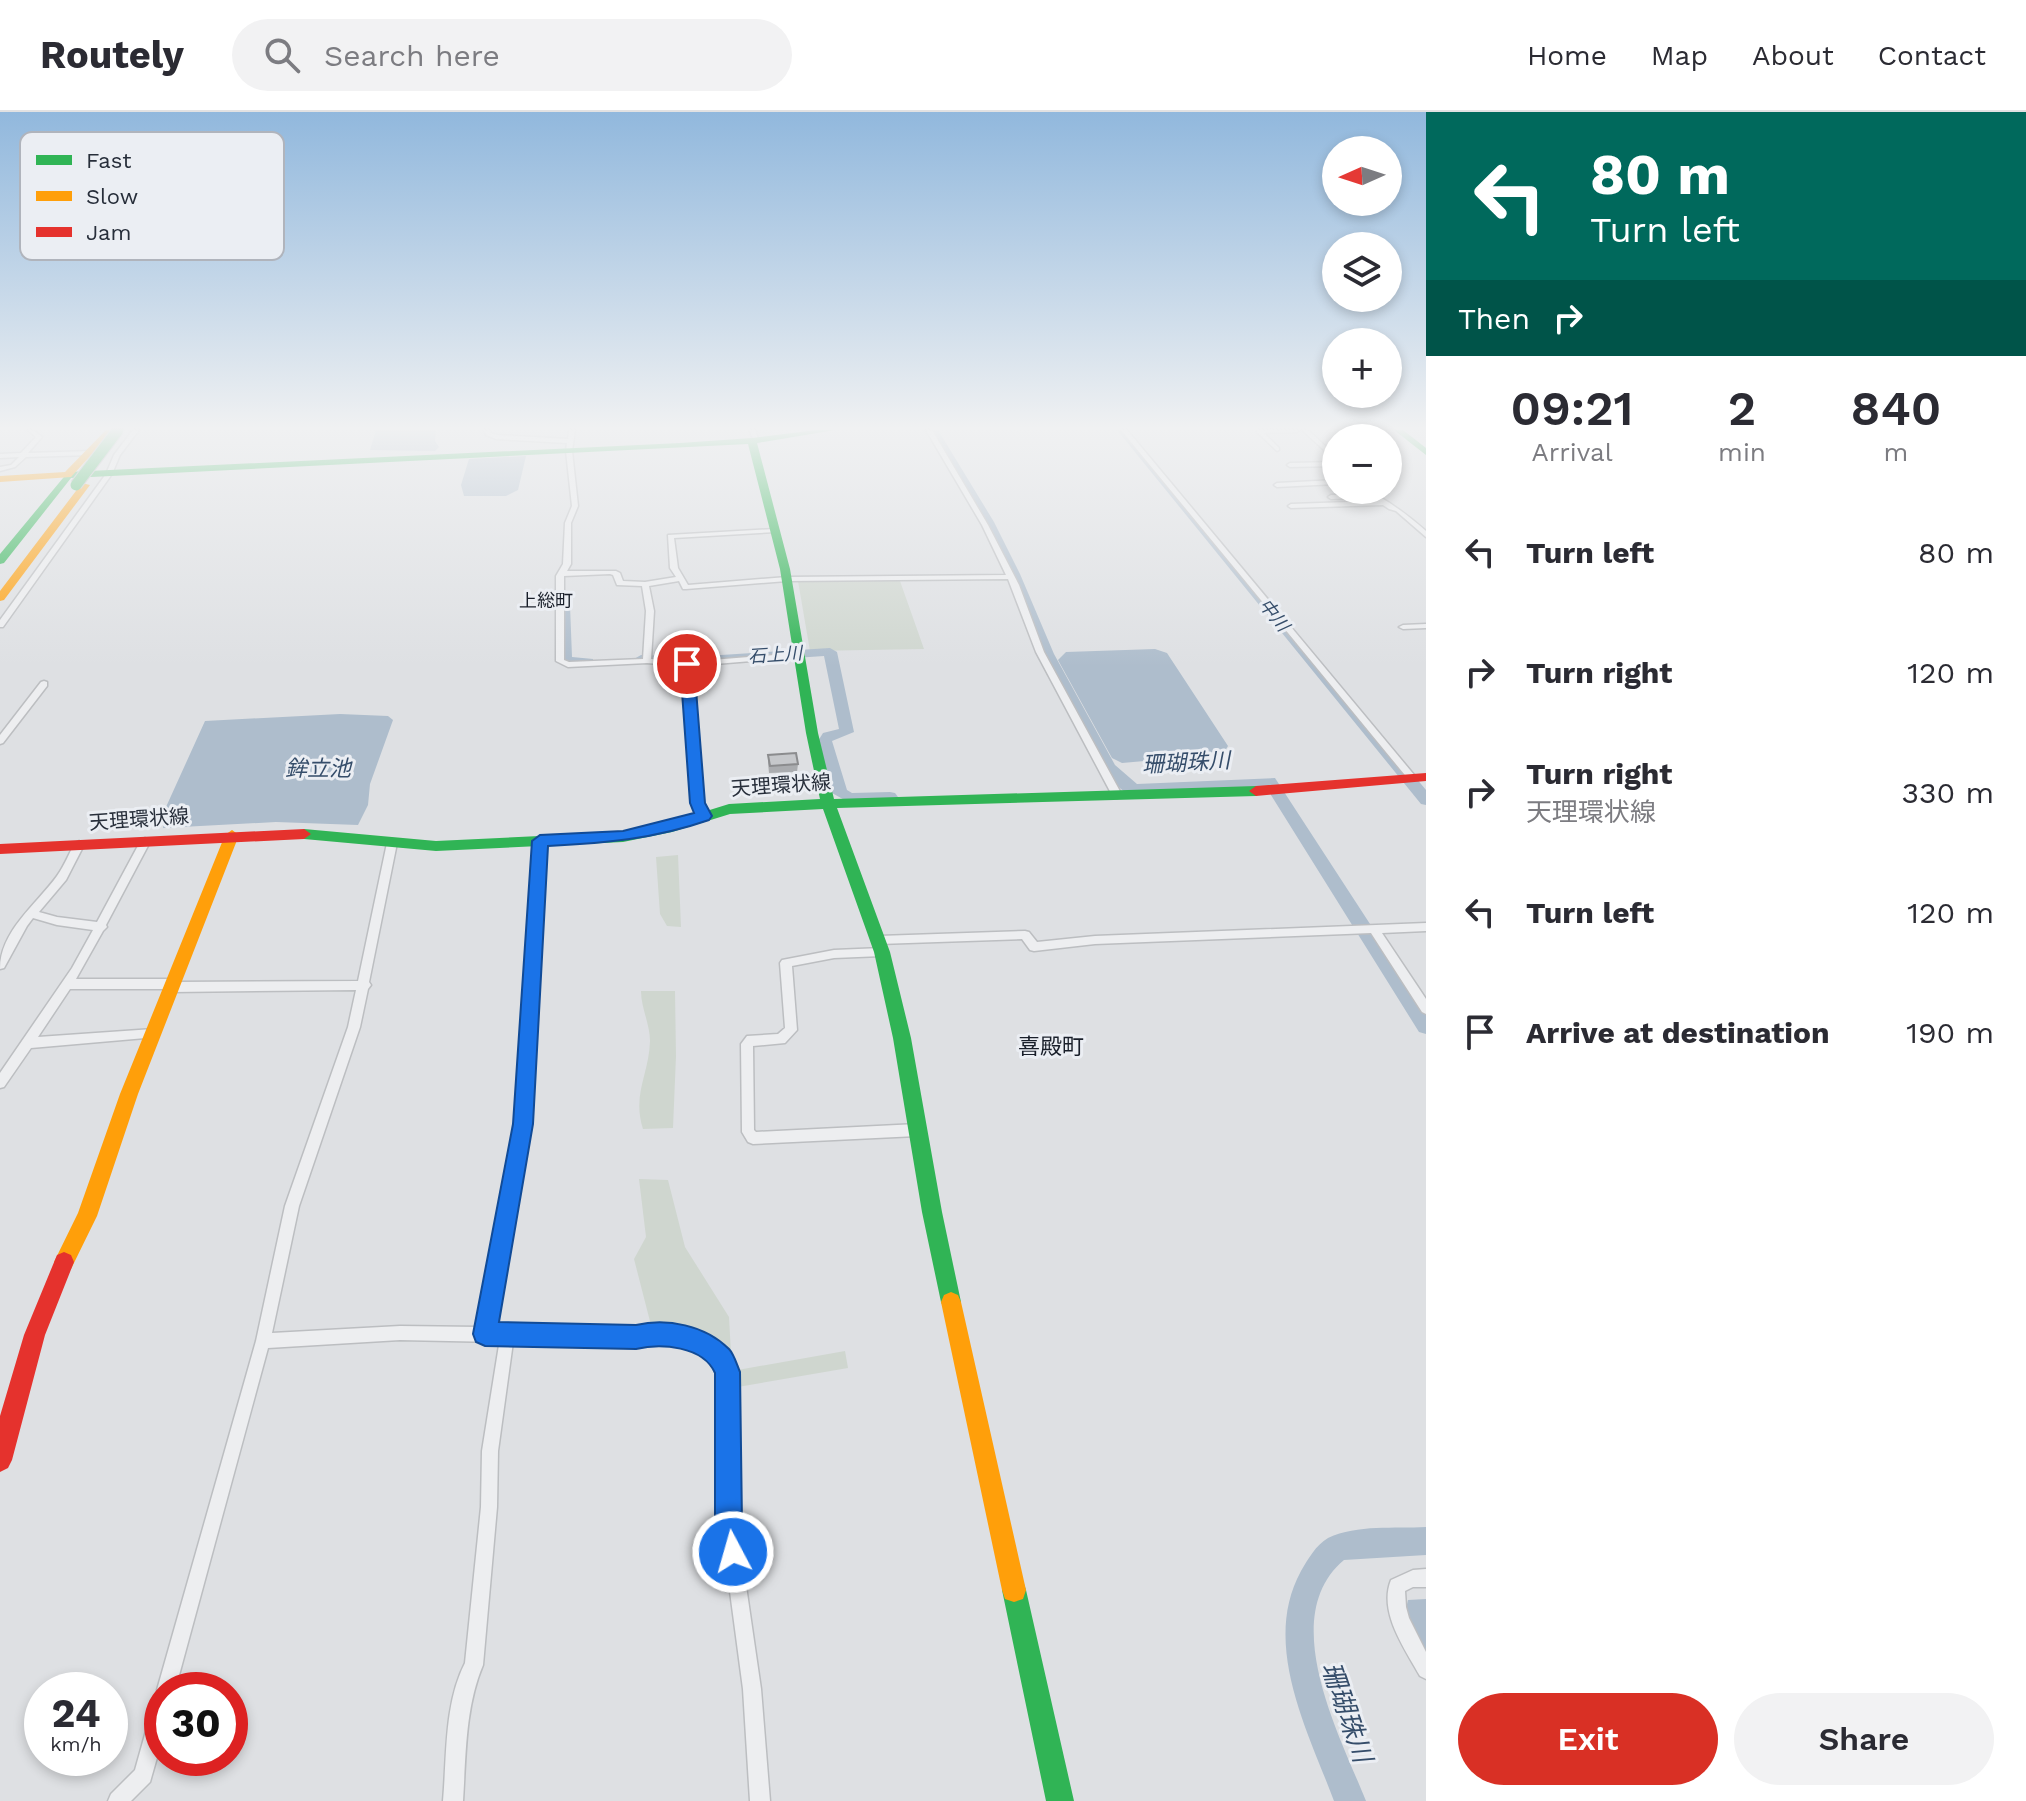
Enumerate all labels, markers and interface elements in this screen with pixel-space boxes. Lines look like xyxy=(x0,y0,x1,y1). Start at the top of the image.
search box xyxy=(232,19,792,91)
text: Routely xyxy=(40,33,184,77)
icon: search xyxy=(260,33,304,77)
text: Search here xyxy=(324,38,500,73)
text: Home xyxy=(1527,39,1607,72)
text: Map xyxy=(1651,39,1708,72)
text: About xyxy=(1752,39,1834,72)
text: Contact xyxy=(1878,39,1986,72)
legend xyxy=(20,132,284,260)
north arrow xyxy=(1322,136,1402,216)
map controls xyxy=(1322,136,1402,504)
text: 80 m xyxy=(1590,142,1730,208)
icon: left xyxy=(1458,144,1562,248)
text: Fast xyxy=(86,148,132,173)
text: Slow xyxy=(86,184,138,209)
text: Turn left xyxy=(1590,209,1740,251)
text: Jam xyxy=(86,220,131,245)
button: layers xyxy=(1322,232,1402,312)
icon: right xyxy=(1546,296,1590,340)
text: Then xyxy=(1458,301,1530,336)
button: + xyxy=(1322,328,1402,408)
text: 09:21 xyxy=(1511,380,1634,437)
text: 2 xyxy=(1728,380,1756,437)
text: 840 xyxy=(1851,380,1941,437)
button: − xyxy=(1322,424,1402,504)
text: Arrival xyxy=(1531,437,1613,467)
text: min xyxy=(1718,437,1766,467)
text: m xyxy=(1884,437,1908,467)
icon: left xyxy=(1458,530,1502,574)
text: Turn left xyxy=(1526,535,1654,570)
text: 80 m xyxy=(1918,535,1994,570)
district label: 上総町 xyxy=(519,590,573,611)
water label: 中川 xyxy=(1255,594,1295,637)
pin xyxy=(653,630,721,698)
icon: arrive xyxy=(665,642,709,686)
water label: 石上川 xyxy=(747,642,805,667)
icon: right xyxy=(1458,650,1502,694)
text: Turn right xyxy=(1526,655,1672,690)
text: 120 m xyxy=(1907,655,1994,690)
water label: 珊瑚珠川 xyxy=(1141,748,1233,777)
water label: 鉾立池 xyxy=(285,756,353,781)
text: Turn right xyxy=(1526,756,1672,791)
street label: 天理環状線 xyxy=(730,770,832,800)
icon: right xyxy=(1458,770,1502,814)
text: 330 m xyxy=(1902,775,1994,810)
text: 天理環状線 xyxy=(1526,797,1656,827)
street label: 天理環状線 xyxy=(88,804,190,834)
icon: left xyxy=(1458,890,1502,934)
text: Turn left xyxy=(1526,895,1654,930)
text: 120 m xyxy=(1907,895,1994,930)
icon: arrive xyxy=(1458,1010,1502,1054)
text: Arrive at destination xyxy=(1526,1015,1830,1050)
text: 190 m xyxy=(1906,1015,1994,1050)
district label: 喜殿町 xyxy=(1018,1034,1084,1059)
position arrow xyxy=(691,1510,775,1594)
water label: 珊瑚珠川 xyxy=(1316,1658,1379,1769)
speed limit sign: 30 xyxy=(144,1672,248,1776)
text: 24 xyxy=(51,1690,101,1737)
button: Exit xyxy=(1458,1693,1718,1785)
button: Share xyxy=(1734,1693,1994,1785)
text: km/h xyxy=(50,1732,102,1756)

